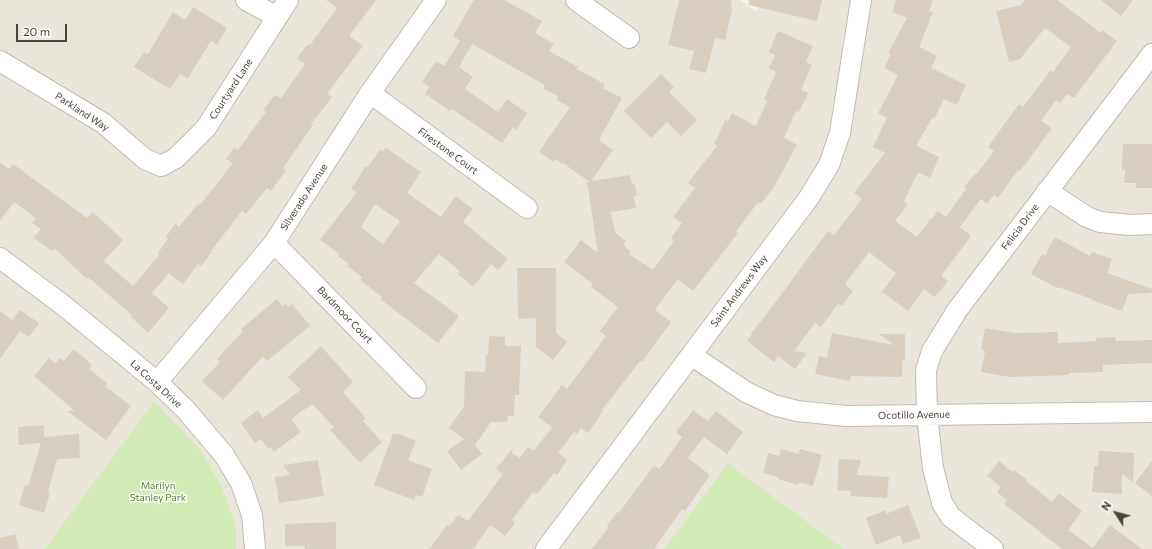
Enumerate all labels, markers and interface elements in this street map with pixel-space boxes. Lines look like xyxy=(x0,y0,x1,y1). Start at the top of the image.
scale bar xyxy=(18,16,69,42)
text: 20 m xyxy=(23,24,50,38)
street label: Courtyard Lane xyxy=(207,56,255,122)
street label: Parkland Way xyxy=(53,90,111,134)
street label: Firestone Court xyxy=(416,125,480,177)
street label: Silverado Avenue xyxy=(278,161,330,233)
street label: Felicia Drive xyxy=(999,202,1041,252)
street label: Saint Andrews Way xyxy=(708,253,770,329)
street label: Bardmoor Court xyxy=(315,284,375,346)
street label: La Costa Drive xyxy=(128,358,184,410)
street label: Ocotillo Avenue xyxy=(878,408,950,422)
park label: Marilyn Stanley Park xyxy=(130,480,186,504)
north arrow xyxy=(1096,493,1136,533)
text: N xyxy=(1098,498,1114,513)

